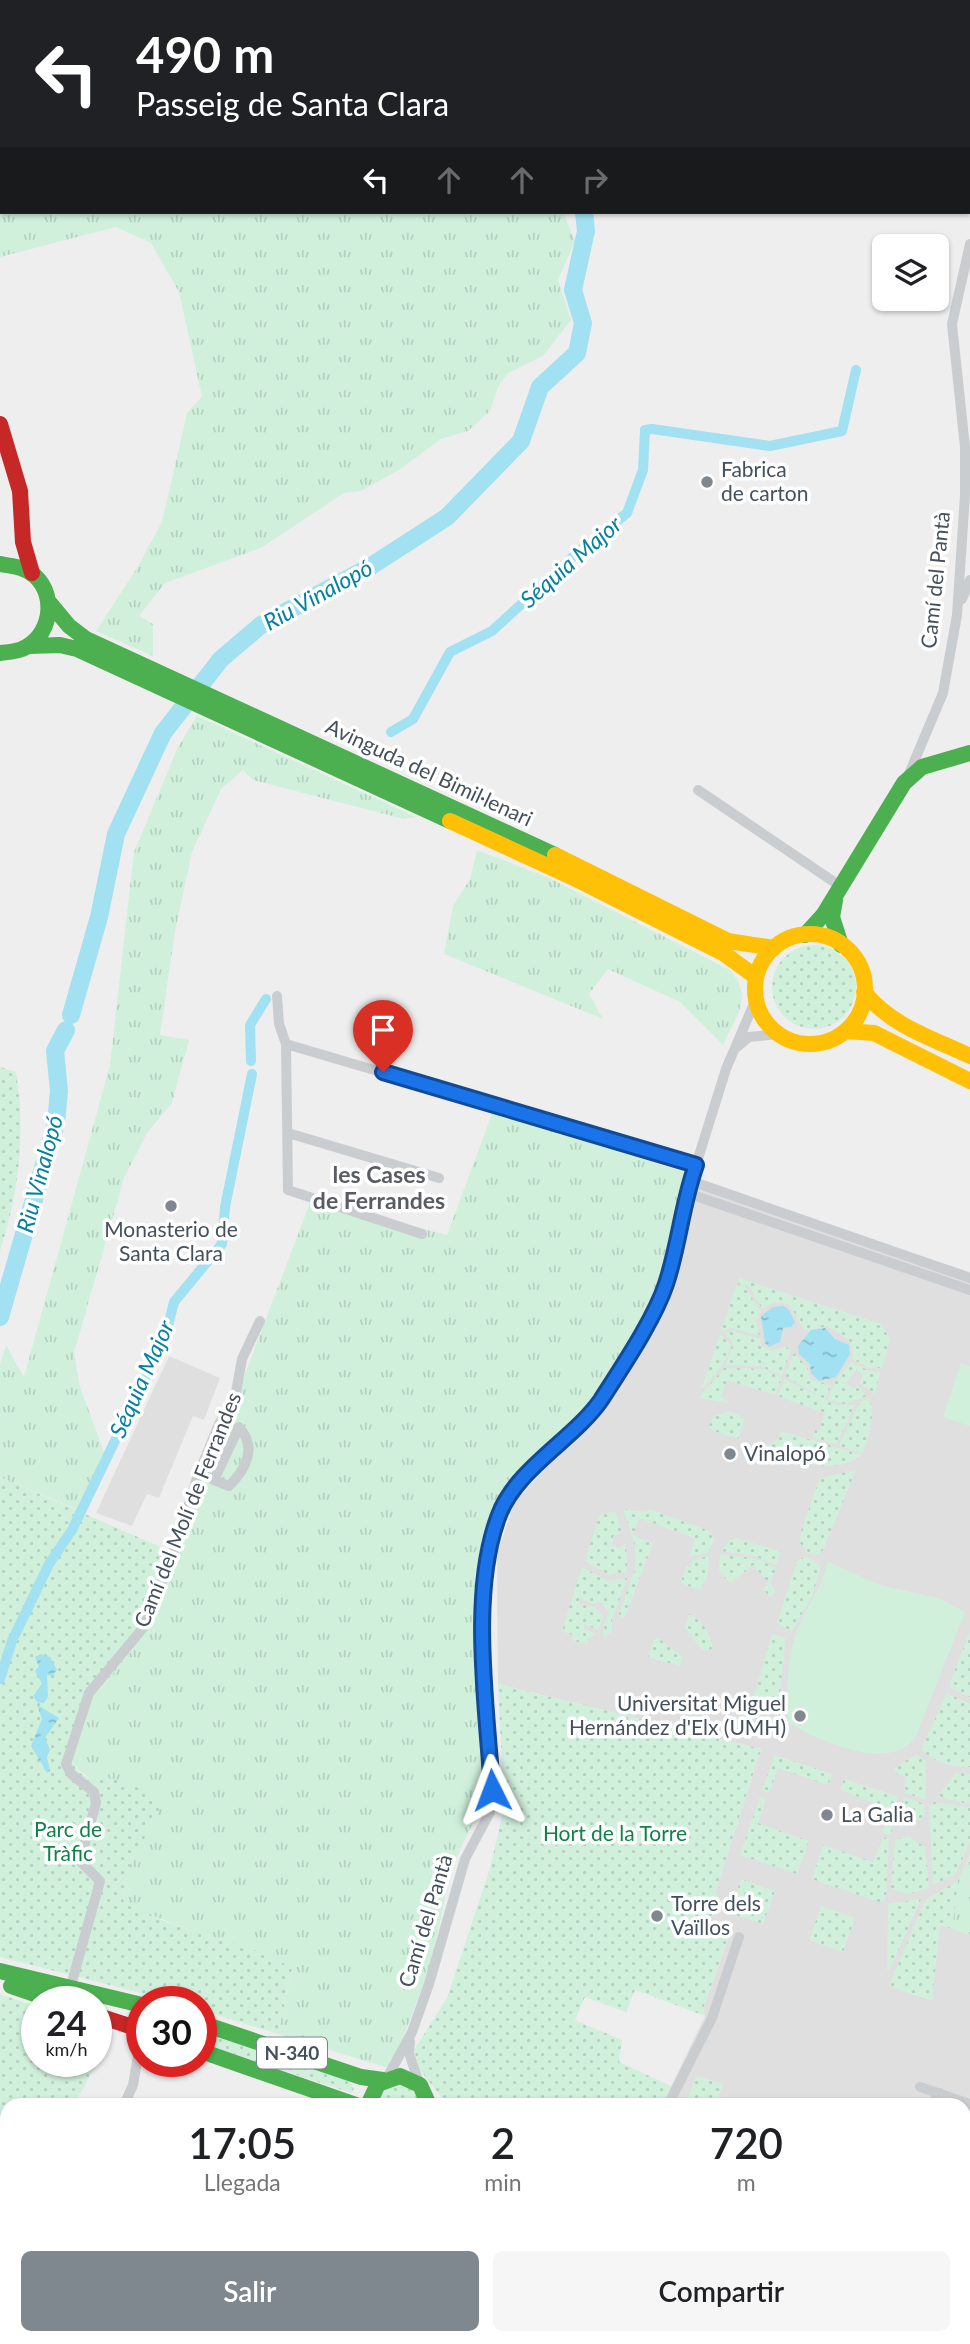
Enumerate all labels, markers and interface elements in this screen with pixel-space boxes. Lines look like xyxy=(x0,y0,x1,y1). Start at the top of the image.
text: 490 m xyxy=(136,25,274,83)
icon: left xyxy=(21,28,112,119)
text: Passeig de Santa Clara xyxy=(136,84,449,123)
icon: left xyxy=(357,161,395,199)
icon: ahead xyxy=(430,161,468,199)
icon: ahead xyxy=(503,161,541,199)
icon: right xyxy=(576,161,614,199)
map controls xyxy=(872,234,949,311)
button: layers xyxy=(872,234,949,311)
place label: Fabrica de carton xyxy=(721,456,808,505)
marker: Fabrica de carton xyxy=(699,474,715,490)
water label: Séquia Major xyxy=(514,509,628,613)
street label: Camí del Pantà xyxy=(915,510,954,650)
water label: Riu Vinalopó xyxy=(258,553,377,636)
street label: Avinguda del Bimil·lenari xyxy=(322,713,537,831)
pin xyxy=(353,1000,413,1072)
icon: arrive xyxy=(364,1011,402,1049)
water label: Riu Vinalopó xyxy=(10,1112,68,1235)
district label: les Cases de Ferrandes xyxy=(313,1160,445,1214)
marker: Monasterio de Santa Clara xyxy=(163,1198,179,1214)
place label: Monasterio de Santa Clara xyxy=(104,1216,238,1265)
water label: Séquia Major xyxy=(103,1315,180,1442)
street label: Camí del Molí de Ferrandes xyxy=(128,1388,245,1631)
place label: Vinalopó xyxy=(744,1440,826,1465)
marker: Vinalopó xyxy=(722,1446,738,1462)
place label: Universitat Miguel Hernández d'Elx (UMH) xyxy=(569,1690,786,1739)
marker: Universitat Miguel Hernández d'Elx (UMH) xyxy=(792,1708,808,1724)
position arrow xyxy=(455,1753,529,1827)
place label: La Galia xyxy=(841,1801,914,1826)
marker: La Galia xyxy=(819,1807,835,1823)
park label: Parc de Tràfic xyxy=(34,1816,102,1865)
park label: Hort de la Torre xyxy=(543,1820,687,1845)
street label: Camí del Pantà xyxy=(392,1851,457,1990)
place label: Torre dels Vaïllos xyxy=(671,1890,761,1939)
marker: Torre dels Vaïllos xyxy=(649,1908,665,1924)
speed limit sign: 30 xyxy=(126,1986,217,2077)
text: 24 xyxy=(46,2001,87,2043)
text: km/h xyxy=(45,2038,88,2060)
road number: N-340 xyxy=(257,2038,327,2068)
text: 17:05 xyxy=(188,2118,296,2168)
text: 2 xyxy=(491,2118,515,2168)
text: 720 xyxy=(710,2118,783,2168)
text: Llegada xyxy=(204,2168,281,2196)
text: min xyxy=(484,2168,522,2196)
text: m xyxy=(737,2168,756,2196)
button: Salir xyxy=(21,2251,479,2331)
button: Compartir xyxy=(493,2251,950,2331)

